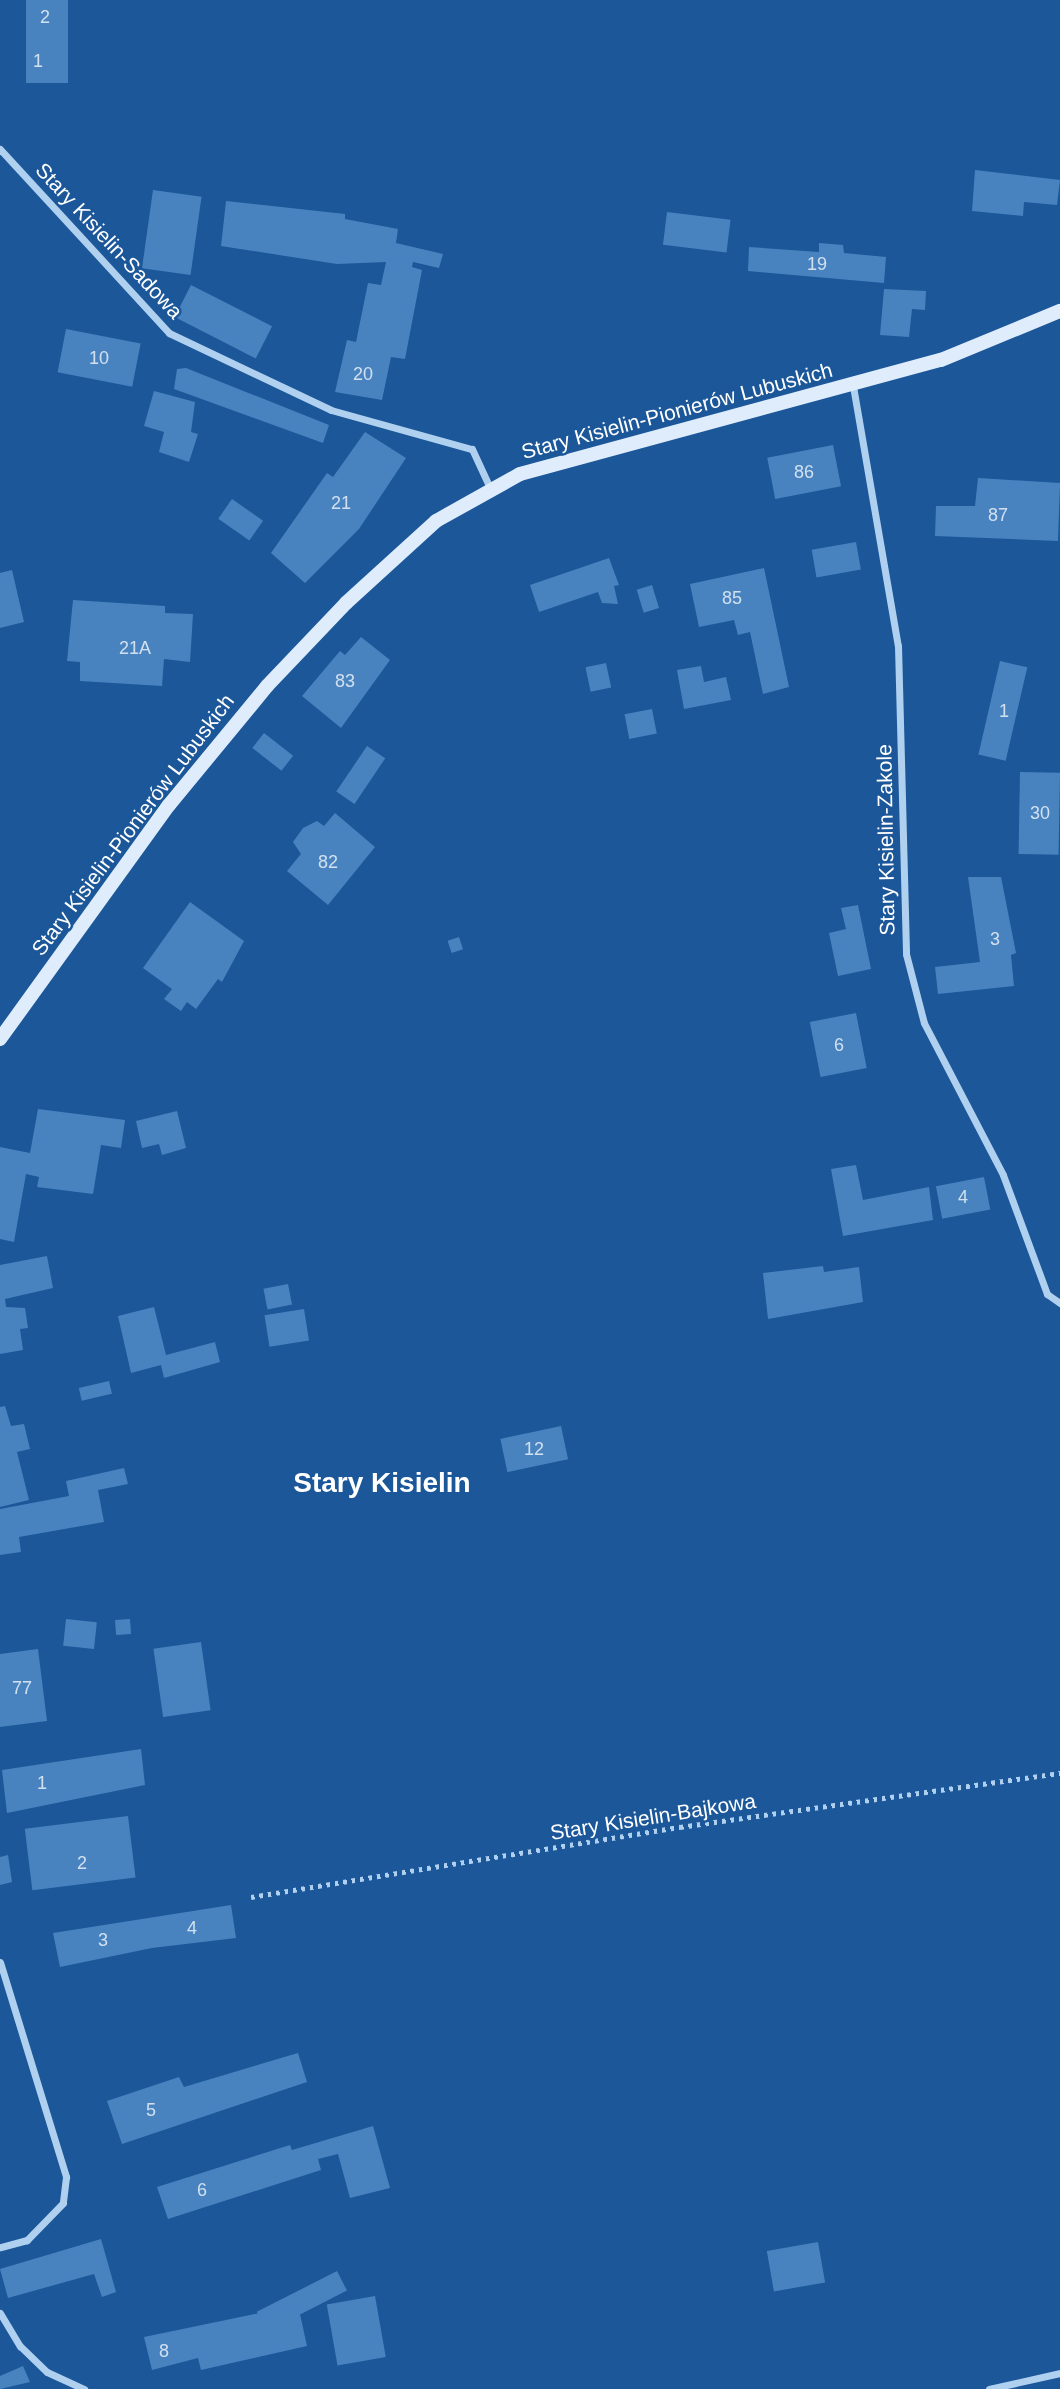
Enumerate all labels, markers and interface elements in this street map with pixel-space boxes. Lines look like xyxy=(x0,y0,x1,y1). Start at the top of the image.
house number: 2 xyxy=(40,6,50,28)
house number: 1 xyxy=(33,50,43,72)
street label: Stary Kisielin-Sadowa xyxy=(30,158,188,324)
house number: 19 xyxy=(807,253,827,275)
house number: 10 xyxy=(89,347,109,369)
street label: Stary Kisielin-Pionierów Lubuskich xyxy=(519,357,835,465)
house number: 20 xyxy=(353,363,373,385)
house number: 86 xyxy=(794,461,814,483)
house number: 21 xyxy=(331,492,351,514)
house number: 87 xyxy=(988,504,1008,526)
house number: 85 xyxy=(722,587,742,609)
house number: 21A xyxy=(119,637,151,659)
house number: 83 xyxy=(335,670,355,692)
street label: Stary Kisielin-Pionierów Lubuskich xyxy=(26,689,240,961)
house number: 1 xyxy=(999,700,1009,722)
street label: Stary Kisielin-Zakole xyxy=(872,744,900,936)
house number: 30 xyxy=(1030,802,1050,824)
house number: 82 xyxy=(318,851,338,873)
house number: 3 xyxy=(990,928,1000,950)
house number: 6 xyxy=(834,1034,844,1056)
house number: 4 xyxy=(958,1186,968,1208)
house number: 12 xyxy=(524,1438,544,1460)
district label: Stary Kisielin xyxy=(293,1466,471,1500)
house number: 77 xyxy=(12,1677,32,1699)
house number: 1 xyxy=(37,1772,47,1794)
street label: Stary Kisielin-Bajkowa xyxy=(548,1788,758,1846)
house number: 2 xyxy=(77,1852,87,1874)
house number: 4 xyxy=(187,1917,197,1939)
house number: 3 xyxy=(98,1929,108,1951)
house number: 5 xyxy=(146,2099,156,2121)
house number: 6 xyxy=(197,2179,207,2201)
house number: 8 xyxy=(159,2340,169,2362)

